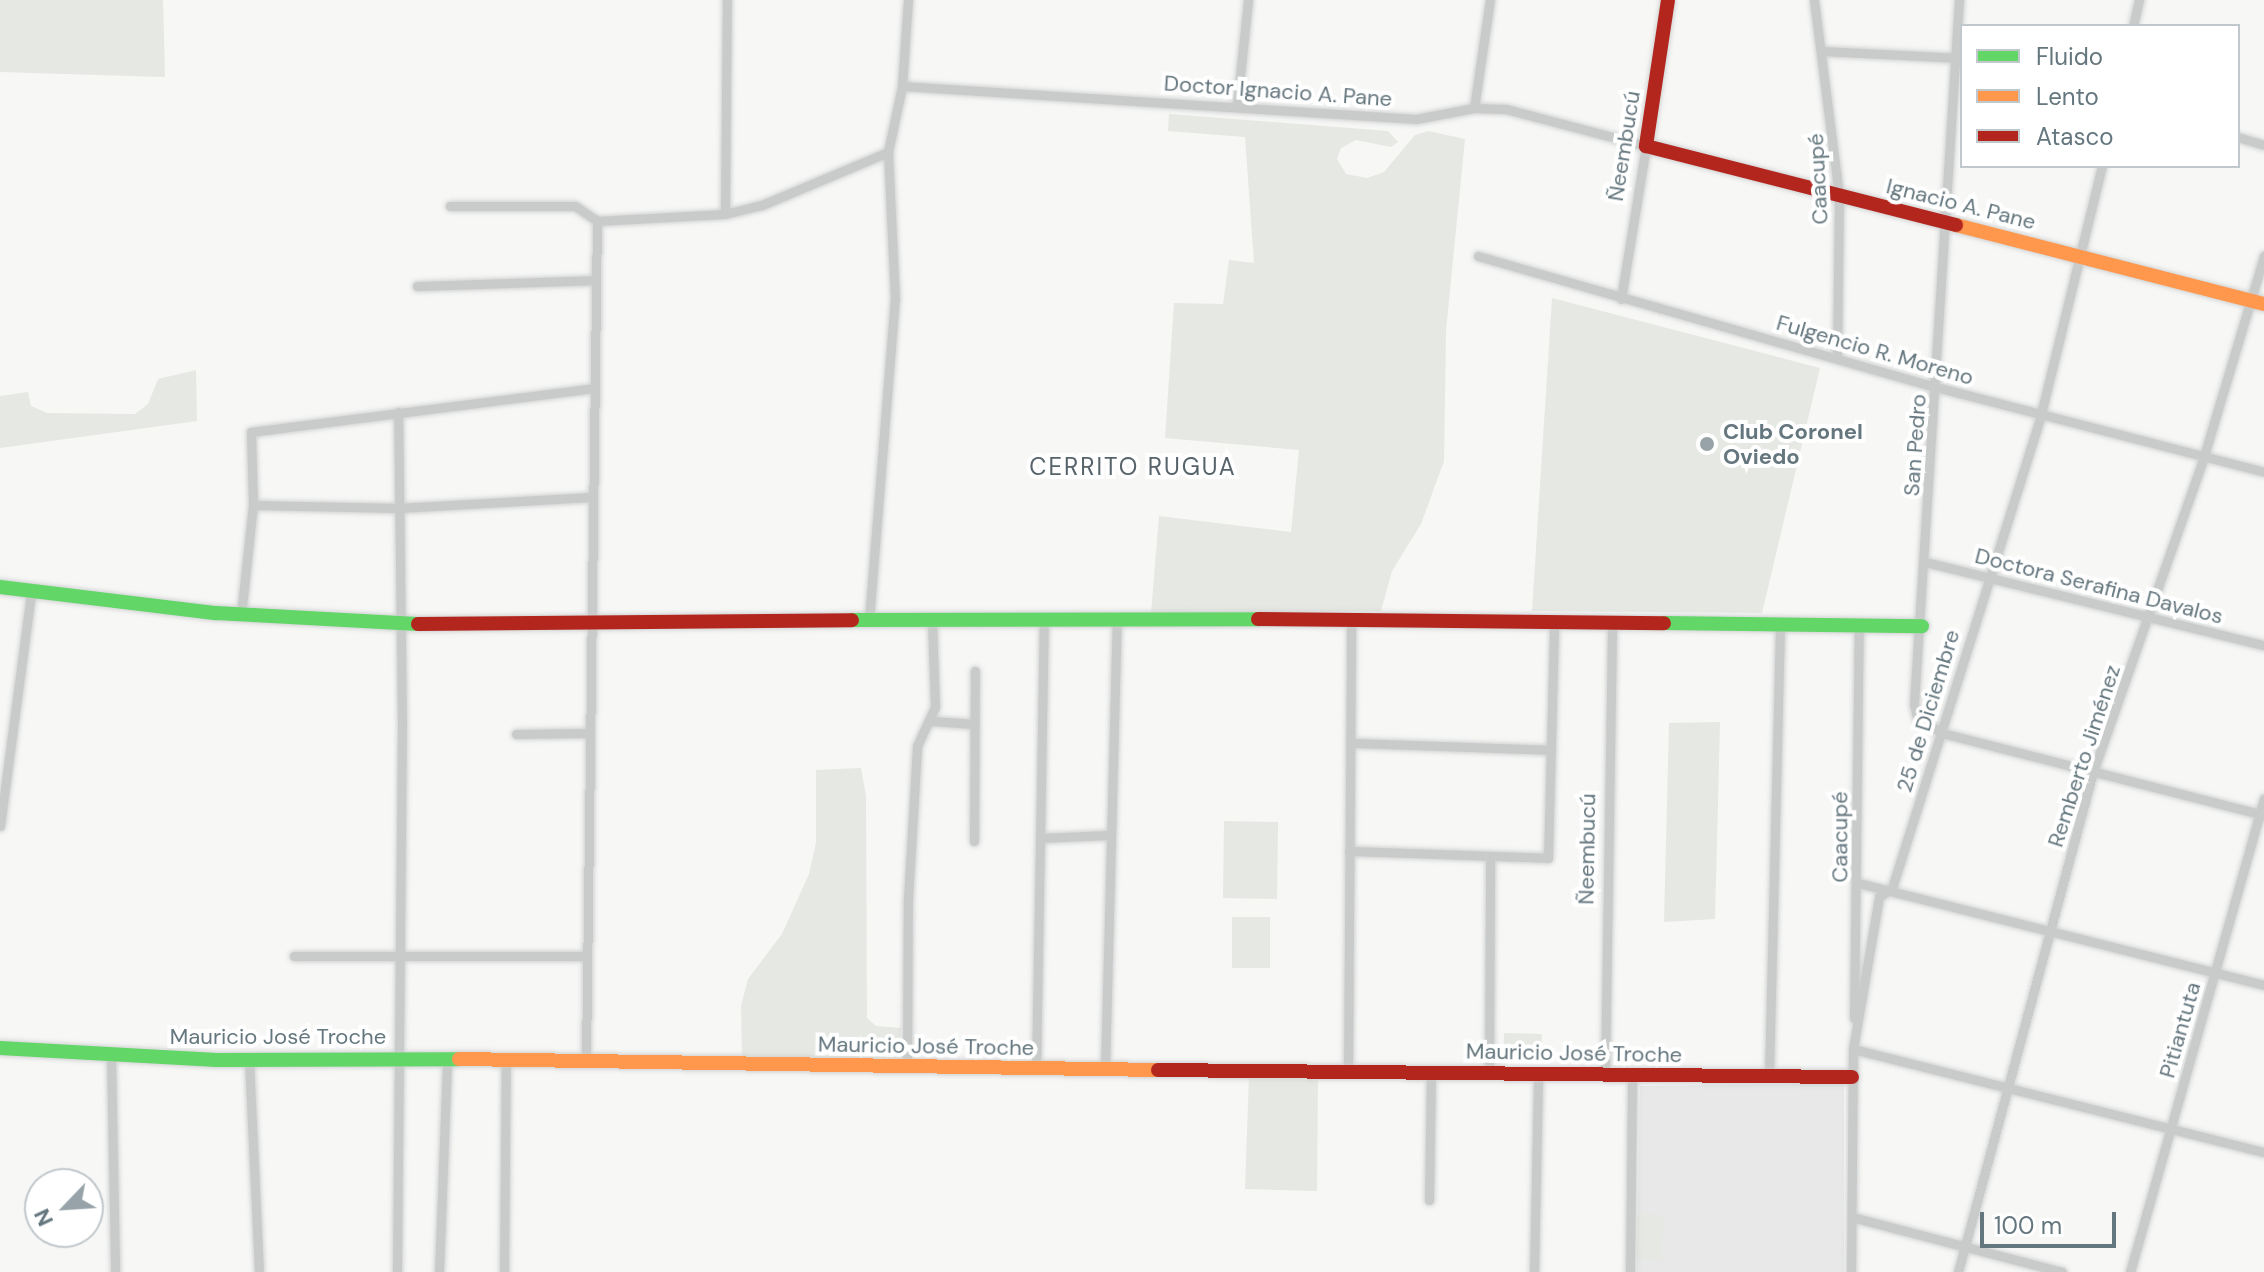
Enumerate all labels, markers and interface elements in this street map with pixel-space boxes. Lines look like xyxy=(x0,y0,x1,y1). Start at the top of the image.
legend xyxy=(1960,24,2240,168)
text: Fluido xyxy=(2036,41,2103,72)
street label: Doctor Ignacio A. Pane xyxy=(1163,70,1393,112)
text: Lento xyxy=(2036,81,2099,112)
street label: Ñeembucú xyxy=(1602,89,1646,203)
text: Atasco xyxy=(2036,121,2113,152)
street label: Caacupé xyxy=(1802,133,1834,225)
street label: Ignacio A. Pane xyxy=(1884,173,2038,235)
street label: Fulgencio R. Moreno xyxy=(1773,309,1977,391)
street label: San Pedro xyxy=(1898,393,1932,497)
place label: Club Coronel Oviedo xyxy=(1723,418,1863,470)
marker: Club Coronel Oviedo xyxy=(1698,435,1716,453)
district label: CERRITO RUGUA xyxy=(1029,453,1237,481)
street label: Doctora Serafina Davalos xyxy=(1972,542,2226,630)
street label: 25 de Diciembre xyxy=(1891,627,1965,795)
street label: Remberto Jiménez xyxy=(2042,662,2126,850)
street label: Caacupé xyxy=(1827,791,1853,883)
street label: Ñeembucú xyxy=(1573,793,1601,905)
street label: Pitiantuta xyxy=(2154,979,2206,1081)
street label: Mauricio José Troche xyxy=(170,1024,386,1050)
street label: Mauricio José Troche xyxy=(818,1031,1034,1061)
street label: Mauricio José Troche xyxy=(1466,1038,1682,1068)
north arrow xyxy=(24,1168,104,1248)
scale bar xyxy=(1984,1196,2120,1246)
text: N xyxy=(27,1204,60,1231)
text: 100 m xyxy=(1994,1210,2062,1241)

